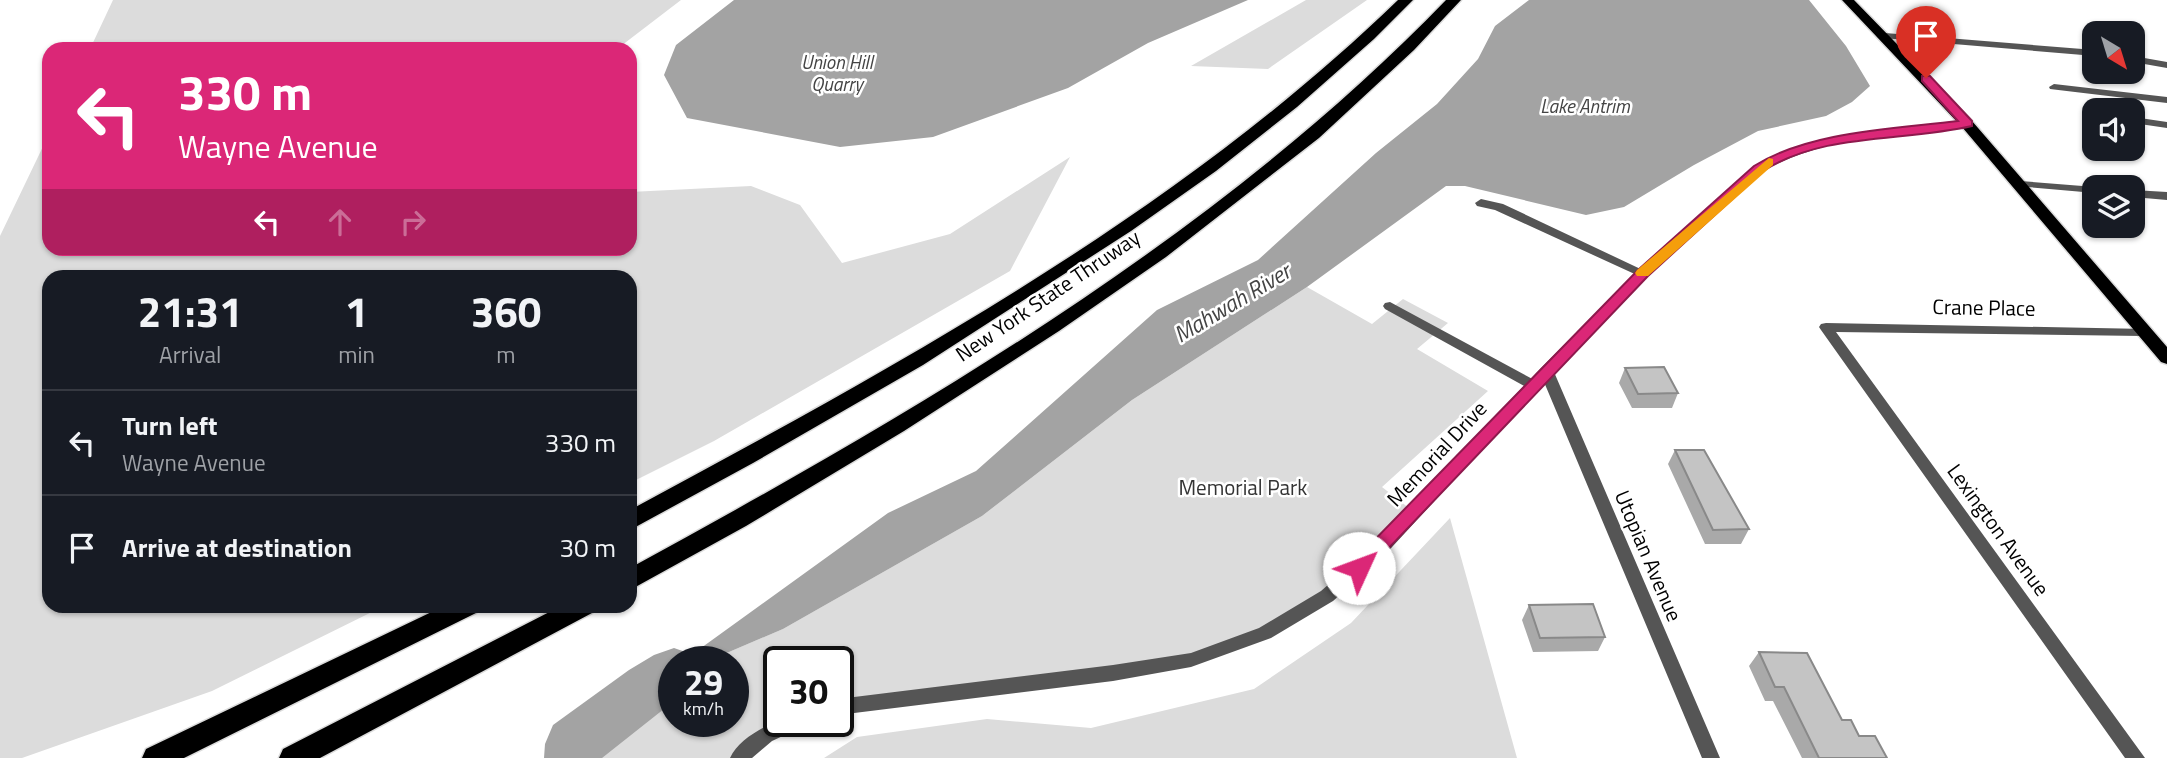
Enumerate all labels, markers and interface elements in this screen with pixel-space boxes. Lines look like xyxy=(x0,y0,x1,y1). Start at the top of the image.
pin xyxy=(1896,6,1956,78)
icon: arrive xyxy=(1907,17,1945,55)
north arrow xyxy=(2082,21,2146,84)
map controls xyxy=(2082,21,2145,238)
water label: Union Hill Quarry xyxy=(801,47,875,98)
text: 330 m xyxy=(178,54,312,129)
icon: left xyxy=(63,70,154,161)
water label: Lake Antrim xyxy=(1540,91,1631,120)
button: sound xyxy=(2082,98,2145,161)
text: Wayne Avenue xyxy=(178,122,378,170)
button: layers xyxy=(2082,175,2145,238)
icon: left xyxy=(248,203,286,241)
icon: ahead xyxy=(321,203,359,241)
icon: right xyxy=(394,203,432,241)
street label: New York State Thruway xyxy=(949,221,1146,369)
water label: Mahwah River xyxy=(1167,252,1299,351)
text: 21:31 xyxy=(138,279,243,343)
text: 1 xyxy=(345,279,368,343)
text: 360 xyxy=(471,279,541,343)
street label: Crane Place xyxy=(1932,290,2036,324)
text: Arrival xyxy=(159,337,221,372)
text: min xyxy=(338,337,375,372)
text: m xyxy=(496,337,516,372)
street label: Memorial Drive xyxy=(1379,393,1494,513)
text: Turn left xyxy=(122,406,217,445)
text: 330 m xyxy=(545,423,616,462)
icon: left xyxy=(63,424,101,462)
text: Wayne Avenue xyxy=(122,445,266,480)
street label: Lexington Avenue xyxy=(1940,457,2058,602)
park label: Memorial Park xyxy=(1179,471,1307,503)
street label: Utopian Avenue xyxy=(1607,485,1691,626)
text: Arrive at destination xyxy=(122,528,352,567)
text: 30 m xyxy=(559,528,616,567)
icon: arrive xyxy=(63,529,101,567)
position arrow xyxy=(1322,531,1396,605)
speed limit sign: 30 xyxy=(763,646,854,737)
text: 29 xyxy=(684,655,723,709)
text: km/h xyxy=(683,695,724,722)

